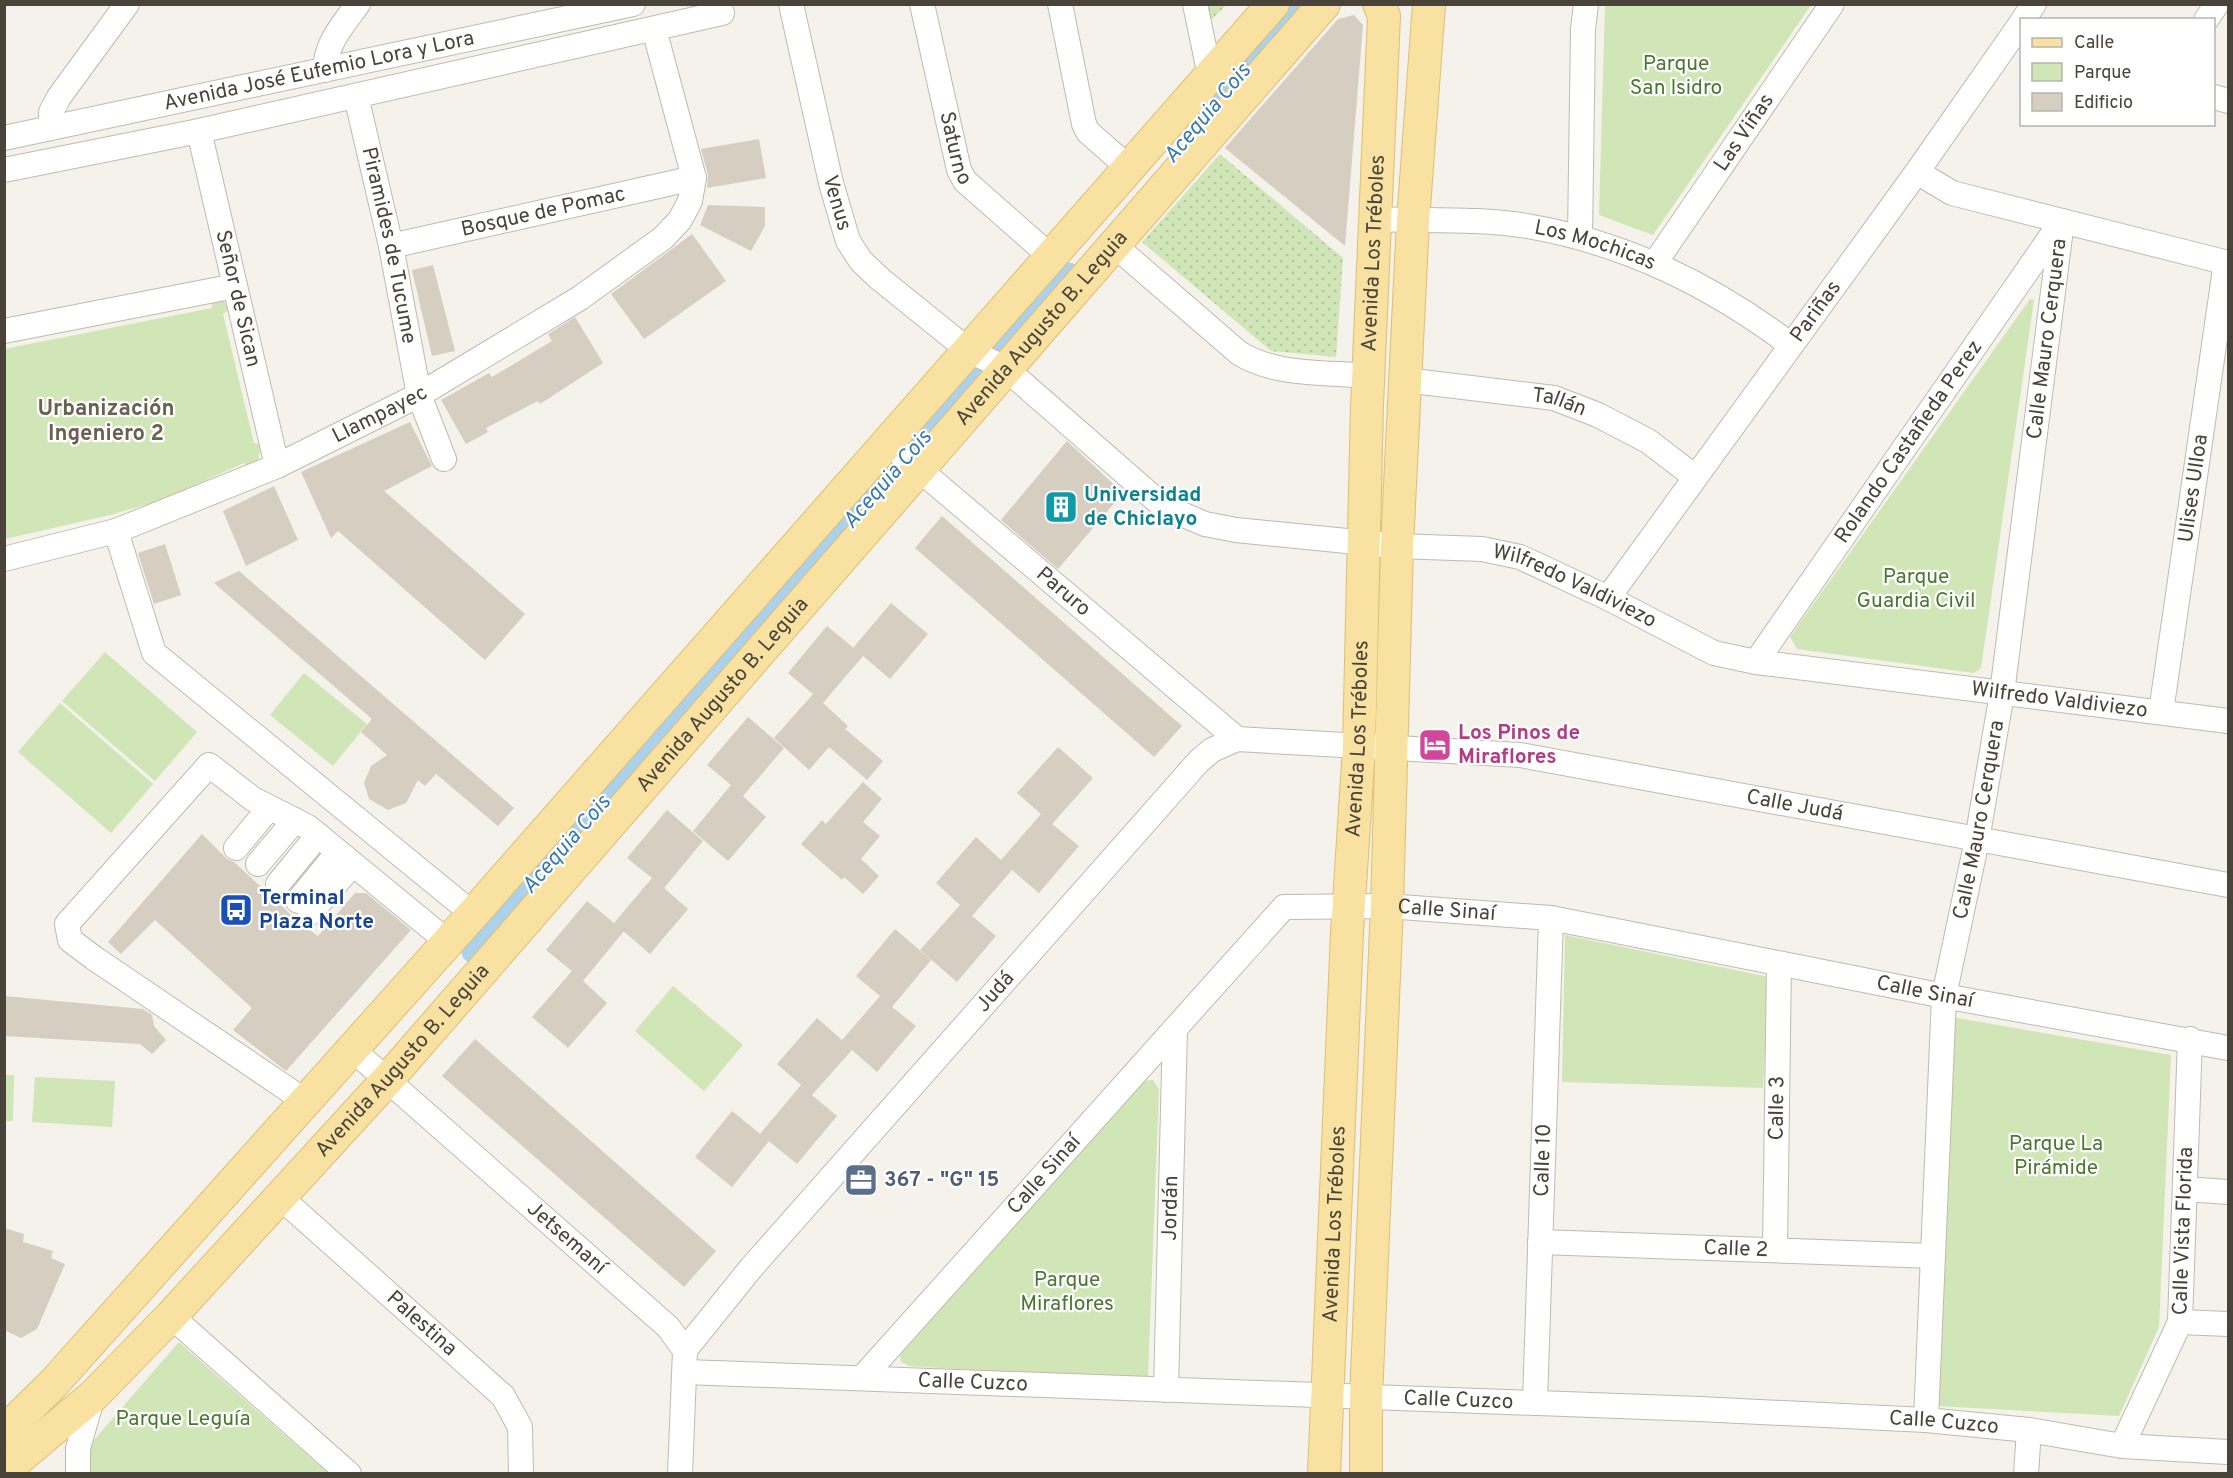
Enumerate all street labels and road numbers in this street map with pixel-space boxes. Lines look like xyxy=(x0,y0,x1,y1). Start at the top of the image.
street label: Avenida José Eufemio Lora y Lora xyxy=(161,25,477,117)
street label: Las Viñas xyxy=(1708,88,1780,177)
street label: Saturno xyxy=(933,109,978,190)
street label: Piramides de Tucume xyxy=(355,144,423,346)
street label: Avenida Los Tréboles xyxy=(1356,154,1391,352)
street label: Venus xyxy=(816,172,858,234)
street label: Bosque de Pomac xyxy=(458,180,628,243)
street label: Los Mochicas xyxy=(1532,214,1660,277)
street label: Avenida Augusto B. Leguia xyxy=(949,225,1134,431)
street label: Señor de Sican xyxy=(209,227,267,370)
street label: Calle Mauro Cerquera xyxy=(2021,237,2073,441)
street label: Pariñas xyxy=(1784,275,1847,348)
street label: Rolando Castañeda Perez xyxy=(1829,335,1989,549)
street label: Llampayec xyxy=(328,379,433,450)
street label: Tallán xyxy=(1531,382,1590,423)
street label: Ulises Ulloa xyxy=(2172,432,2214,544)
street label: Wilfredo Valdiviezo xyxy=(1490,538,1661,634)
street label: Paruro xyxy=(1030,561,1096,623)
street label: Avenida Augusto B. Leguia xyxy=(630,592,815,798)
street label: Avenida Los Tréboles xyxy=(1340,640,1375,838)
street label: Wilfredo Valdiviezo xyxy=(1969,675,2149,724)
street label: Calle Mauro Cerquera xyxy=(1947,718,2011,922)
street label: Calle Judá xyxy=(1744,783,1845,828)
street label: Calle Sinaí xyxy=(1396,893,1498,928)
street label: Avenida Augusto B. Leguia xyxy=(309,958,496,1163)
street label: Judá xyxy=(970,965,1021,1018)
street label: Calle Sinaí xyxy=(1874,969,1977,1015)
street label: Calle 3 xyxy=(1763,1076,1791,1140)
street label: Calle 10 xyxy=(1528,1123,1558,1197)
street label: Avenida Los Tréboles xyxy=(1317,1125,1352,1323)
street label: Calle Sinaí xyxy=(1001,1128,1088,1220)
street label: Calle Vista Florida xyxy=(2167,1146,2200,1316)
street label: Jordán xyxy=(1156,1175,1185,1241)
street label: Jetsemaní xyxy=(521,1195,614,1281)
street label: Calle 2 xyxy=(1703,1234,1769,1264)
street label: Palestina xyxy=(381,1285,463,1362)
street label: Calle Cuzco xyxy=(917,1367,1028,1398)
street label: Calle Cuzco xyxy=(1403,1385,1514,1416)
street label: Calle Cuzco xyxy=(1888,1405,2000,1441)

